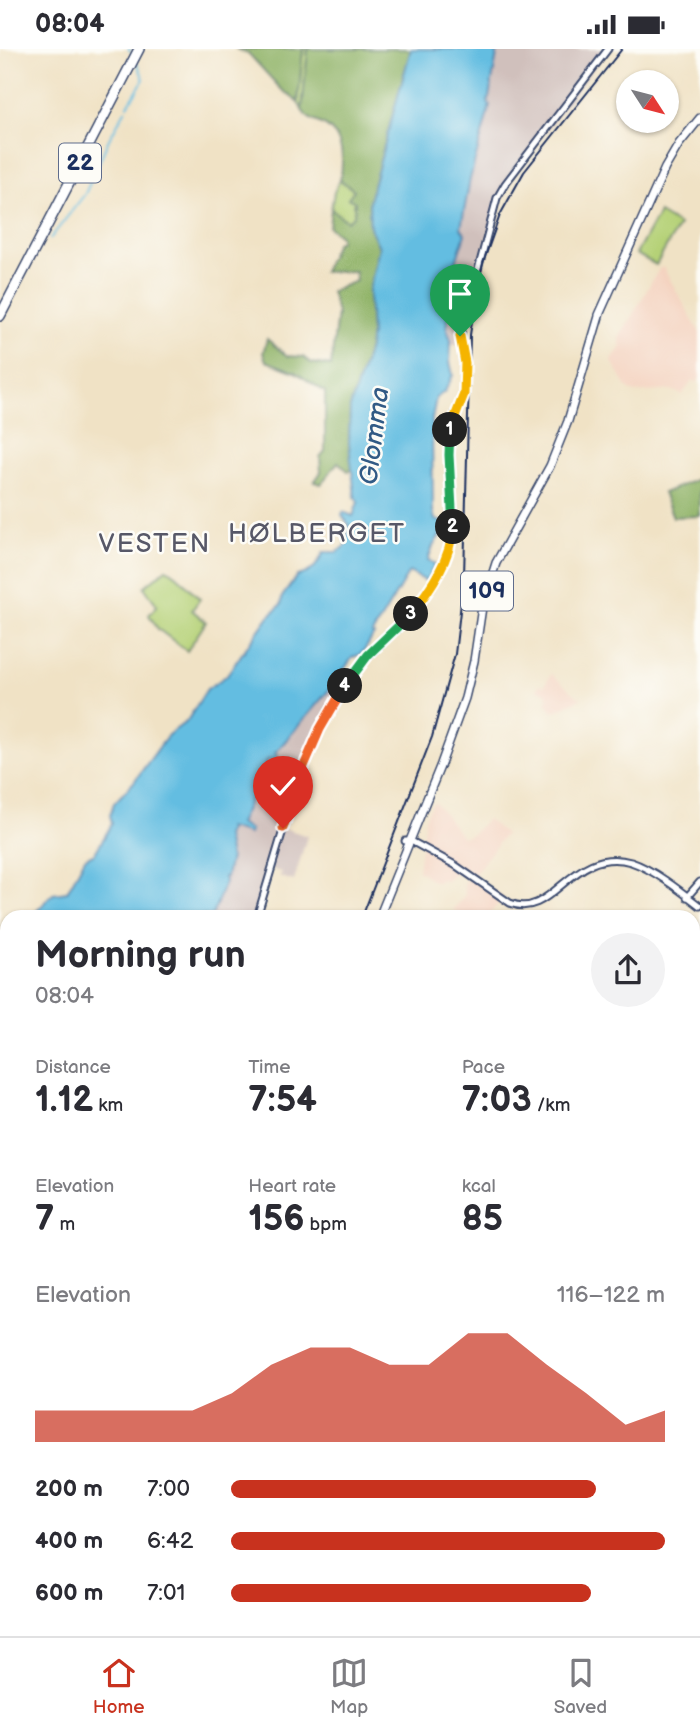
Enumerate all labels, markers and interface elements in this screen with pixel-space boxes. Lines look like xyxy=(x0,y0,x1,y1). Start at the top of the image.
text: 08:04 xyxy=(35,9,105,40)
north arrow xyxy=(616,70,679,133)
map controls xyxy=(616,70,679,133)
road number: 22 xyxy=(59,143,101,183)
pin xyxy=(430,264,490,336)
icon: arrive xyxy=(441,275,479,313)
water label: Glomma xyxy=(354,385,396,487)
pin: 1 xyxy=(433,413,468,447)
text: 1 xyxy=(446,418,454,441)
pin: 2 xyxy=(435,510,470,545)
text: 2 xyxy=(447,515,458,538)
district label: HØLBERGET xyxy=(228,519,406,550)
district label: VESTEN xyxy=(99,529,211,560)
road number: 109 xyxy=(461,571,513,611)
pin: 3 xyxy=(394,597,428,631)
text: 3 xyxy=(405,602,416,625)
pin: 4 xyxy=(328,669,362,703)
text: 4 xyxy=(339,674,350,697)
pin xyxy=(253,756,313,828)
icon: check xyxy=(264,767,302,805)
text: Morning run xyxy=(35,933,246,978)
button: share xyxy=(591,933,665,1007)
text: 08:04 xyxy=(35,982,94,1010)
text: Distance xyxy=(35,1056,111,1079)
text: Time xyxy=(248,1056,290,1079)
text: Pace xyxy=(462,1056,505,1079)
text: 1.12 xyxy=(35,1079,93,1122)
text: 7:54 xyxy=(248,1079,317,1122)
text: 7:03 xyxy=(462,1079,532,1122)
text: km xyxy=(93,1094,123,1117)
text: /km xyxy=(532,1094,570,1117)
text: Elevation xyxy=(35,1175,114,1198)
text: Heart rate xyxy=(248,1175,336,1198)
text: kcal xyxy=(462,1175,496,1198)
text: 7 xyxy=(35,1198,54,1241)
text: 156 xyxy=(248,1198,304,1241)
text: 85 xyxy=(462,1198,503,1241)
text: m xyxy=(54,1213,75,1236)
text: bpm xyxy=(304,1213,347,1236)
text: Elevation xyxy=(35,1281,131,1309)
text: 116–122 m xyxy=(557,1281,665,1309)
text: 200 m xyxy=(35,1475,103,1503)
text: 7:00 xyxy=(147,1475,190,1503)
text: 400 m xyxy=(35,1527,103,1555)
text: 6:42 xyxy=(147,1527,193,1555)
text: 600 m xyxy=(35,1579,103,1607)
text: 7:01 xyxy=(147,1579,185,1607)
tab: Home xyxy=(93,1654,144,1719)
tab: Map xyxy=(330,1654,368,1719)
tab: Saved xyxy=(554,1654,607,1719)

